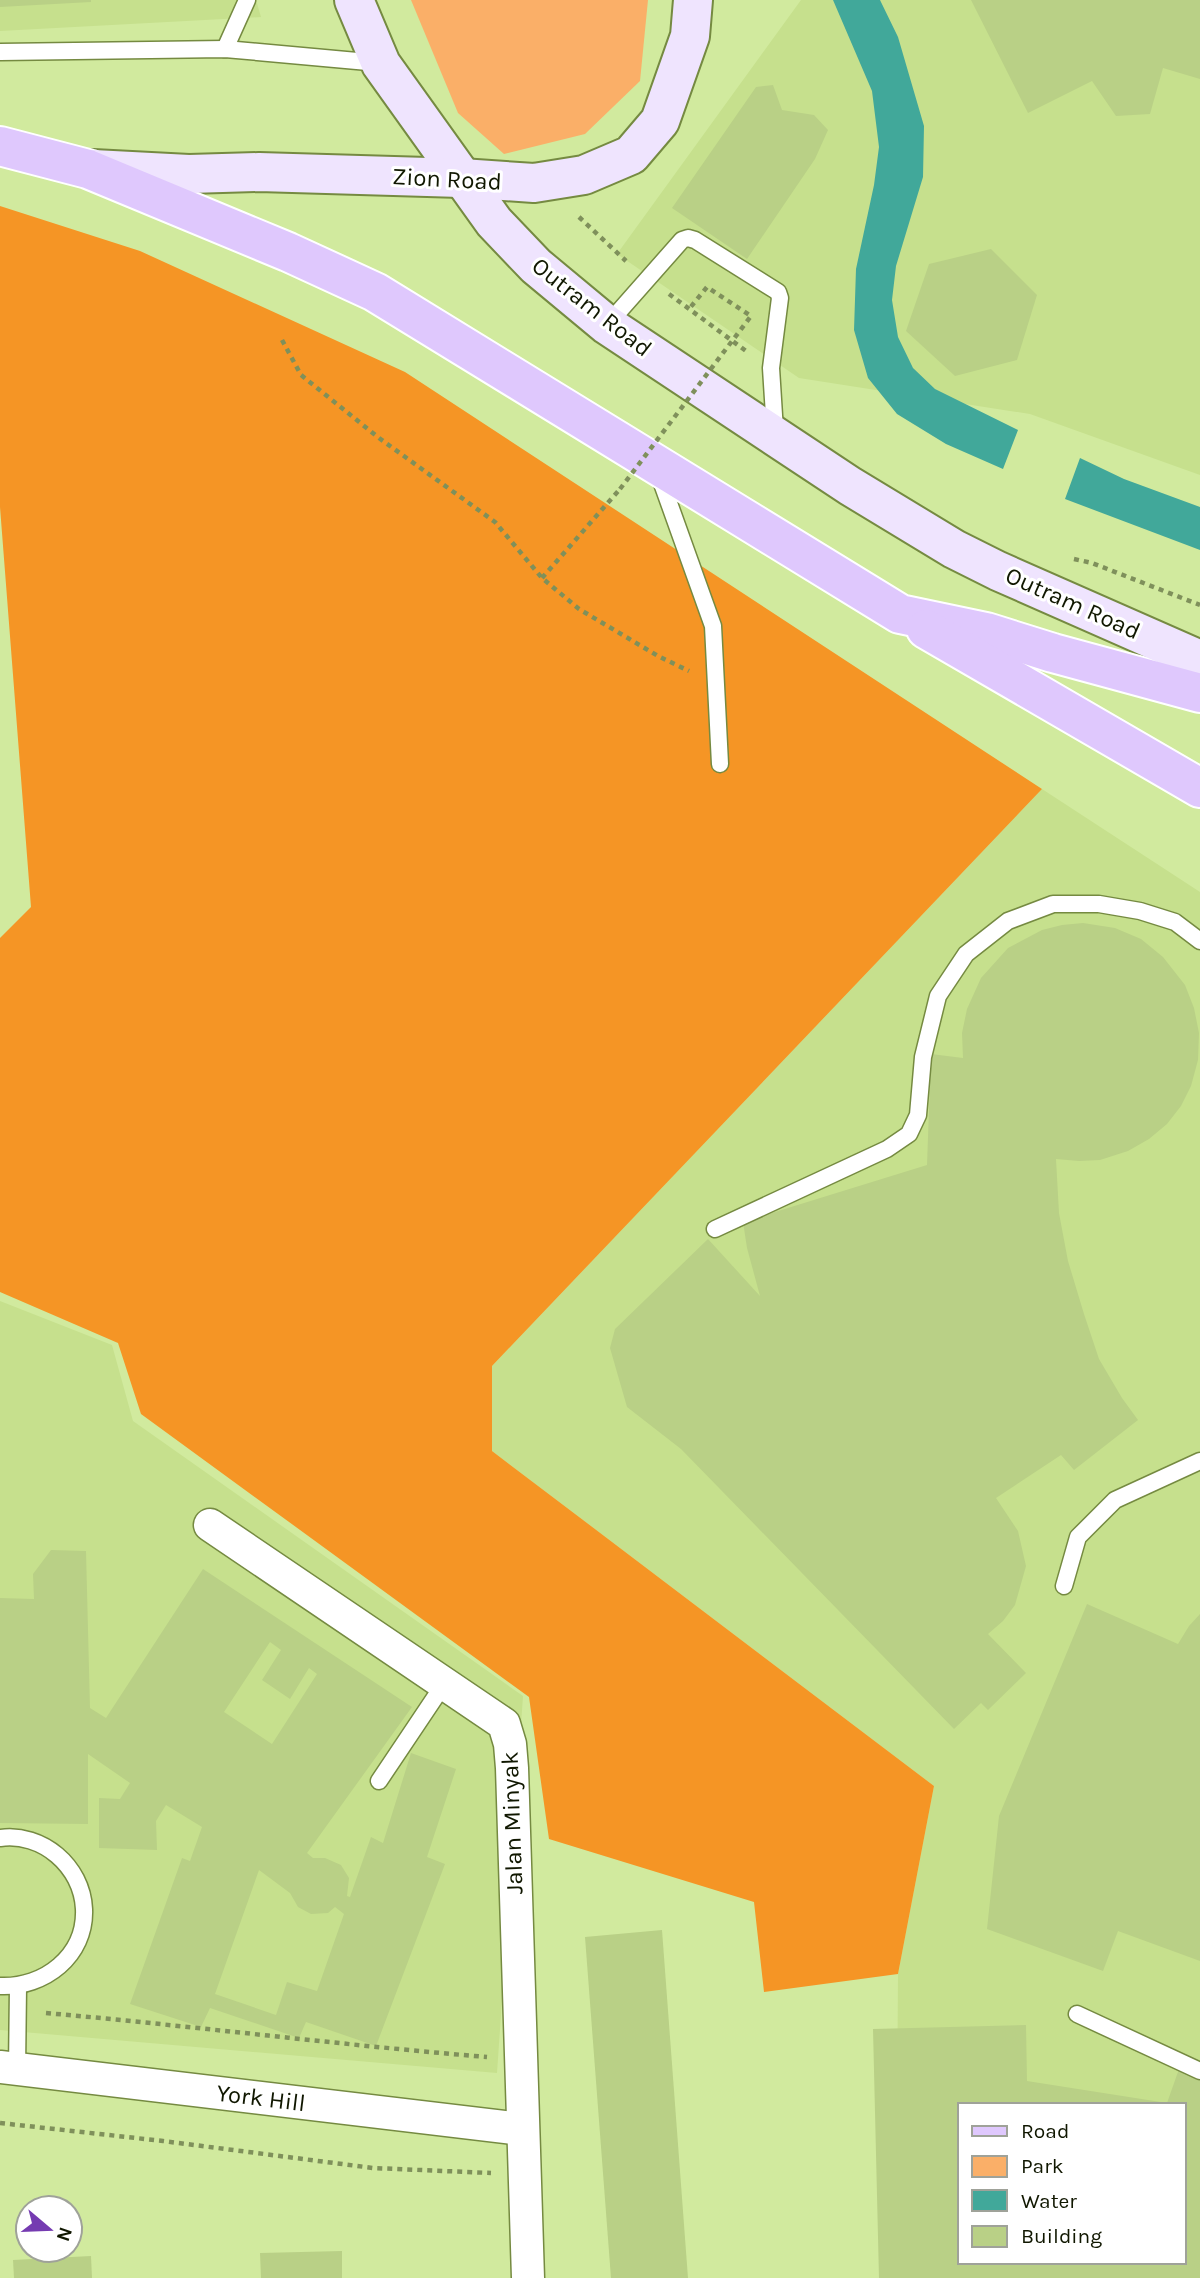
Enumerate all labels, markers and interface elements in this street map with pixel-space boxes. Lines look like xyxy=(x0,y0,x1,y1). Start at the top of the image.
street label: Zion Road xyxy=(391,162,503,196)
street label: Outram Road xyxy=(527,252,657,362)
street label: Outram Road xyxy=(1001,561,1145,645)
street label: Jalan Minyak xyxy=(496,1751,528,1895)
street label: York Hill xyxy=(215,2079,307,2117)
legend xyxy=(958,2103,1186,2264)
text: Road xyxy=(1021,2119,1069,2143)
text: Park xyxy=(1021,2154,1064,2178)
text: Water xyxy=(1021,2189,1077,2213)
north arrow xyxy=(14,2194,84,2264)
text: N xyxy=(52,2224,77,2244)
text: Building xyxy=(1021,2224,1102,2248)

